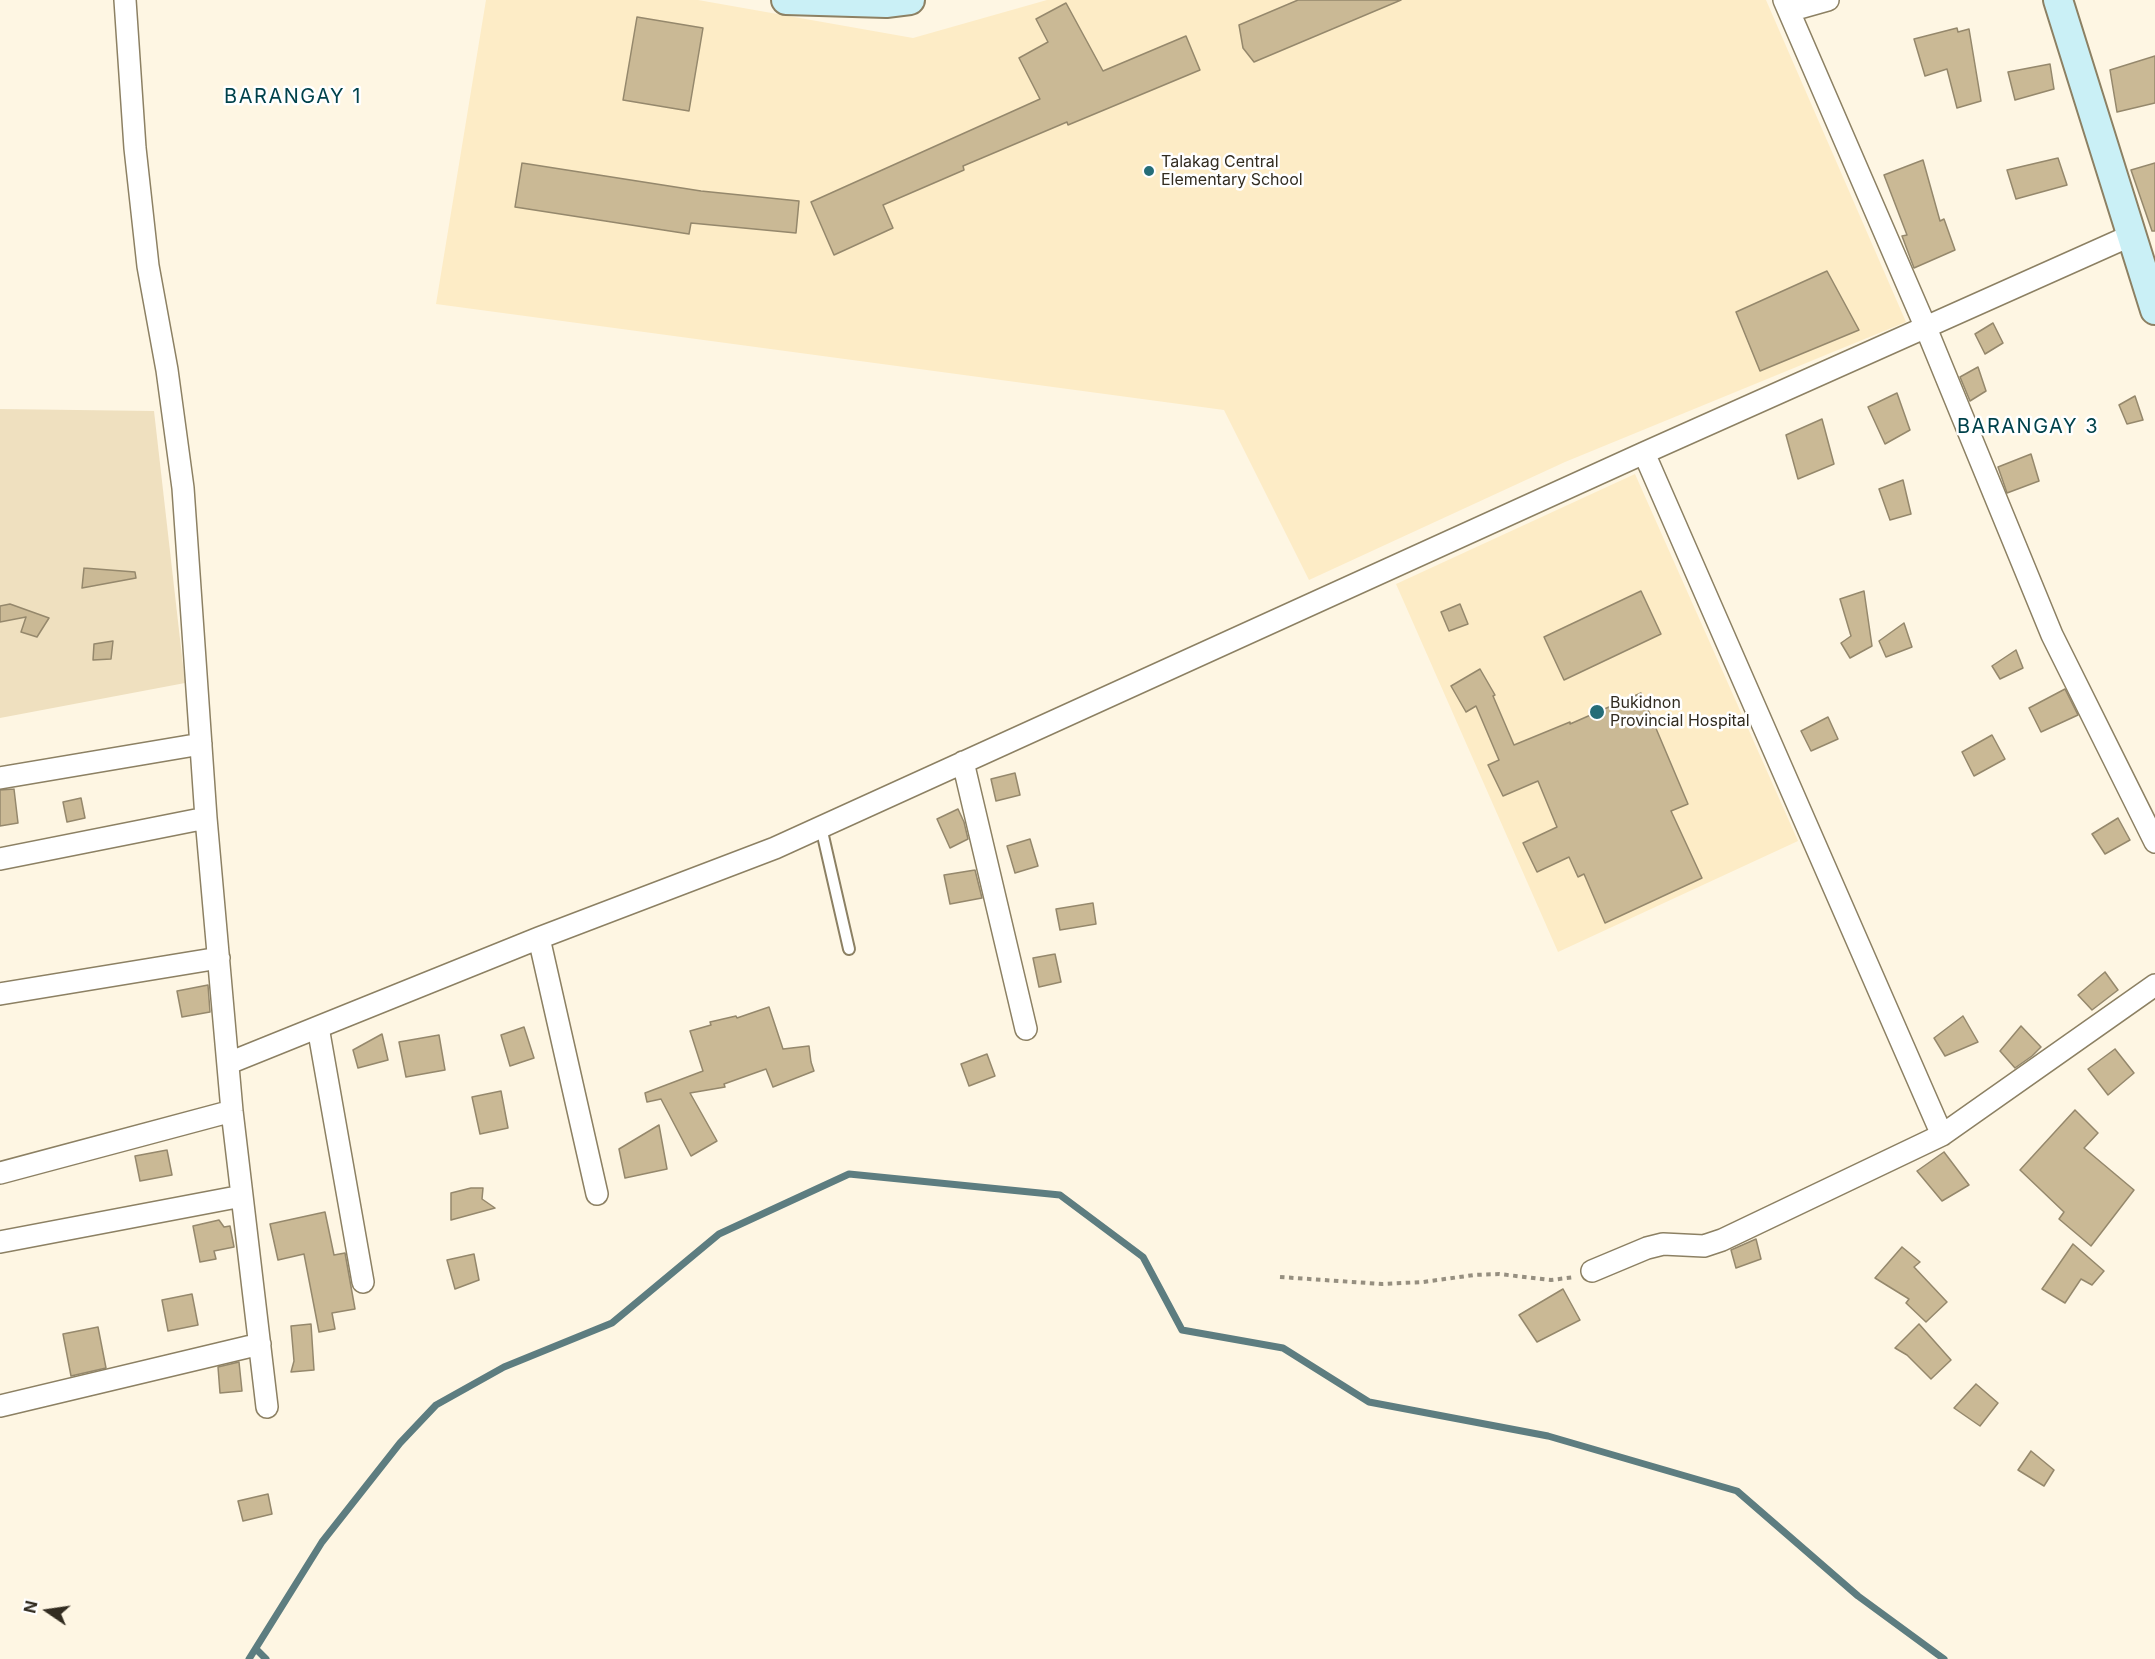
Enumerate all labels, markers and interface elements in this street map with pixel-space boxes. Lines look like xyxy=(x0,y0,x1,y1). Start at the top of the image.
district label: BARANGAY 1 xyxy=(224,85,362,109)
place label: Talakag Central Elementary School xyxy=(1161,152,1303,190)
marker: Talakag Central Elementary School xyxy=(1142,164,1156,178)
district label: BARANGAY 3 xyxy=(1957,415,2099,439)
place label: Bukidnon Provincial Hospital xyxy=(1610,693,1750,731)
marker: Bukidnon Provincial Hospital xyxy=(1588,703,1606,721)
north arrow xyxy=(18,1581,78,1641)
text: N xyxy=(19,1599,42,1615)

